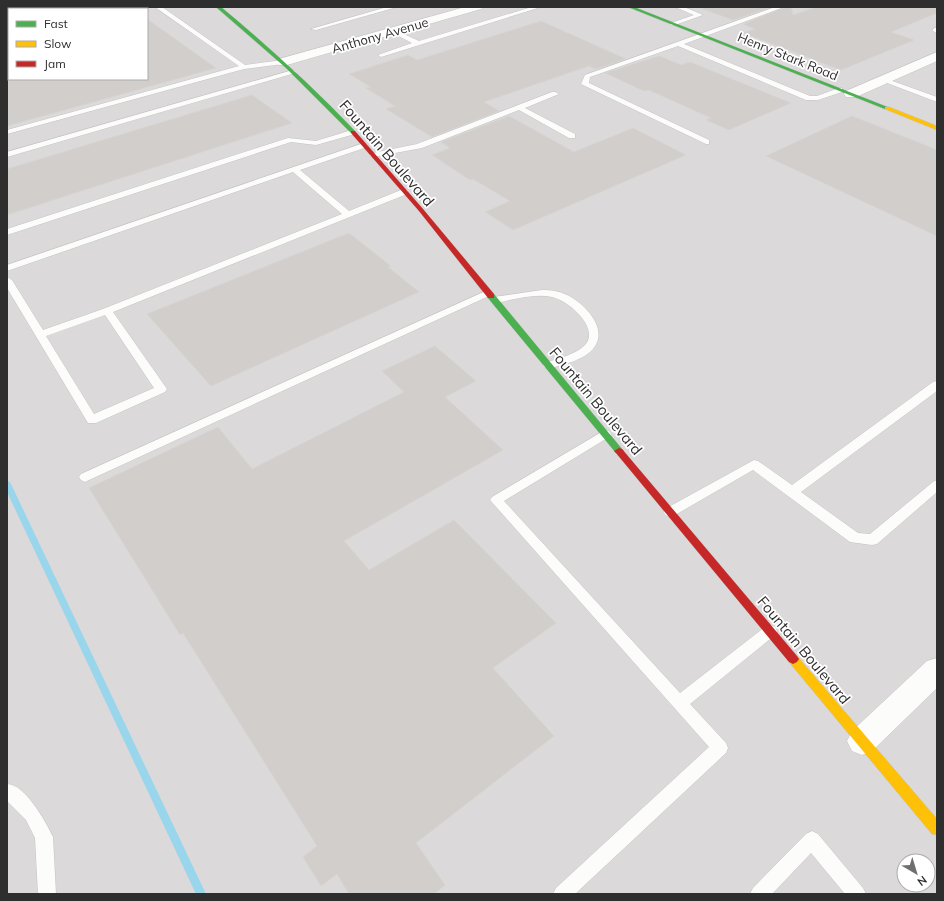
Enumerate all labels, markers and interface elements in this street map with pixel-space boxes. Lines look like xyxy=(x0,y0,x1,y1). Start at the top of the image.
legend xyxy=(8,8,148,80)
street label: Anthony Avenue xyxy=(330,14,430,56)
text: Fast xyxy=(44,16,68,31)
street label: Henry Stark Road xyxy=(735,29,841,83)
text: Slow xyxy=(44,36,72,51)
text: Jam xyxy=(44,56,66,71)
street label: Fountain Boulevard xyxy=(336,96,438,210)
street label: Fountain Boulevard xyxy=(545,343,647,459)
street label: Fountain Boulevard xyxy=(753,592,855,708)
north arrow xyxy=(896,853,936,893)
text: N xyxy=(915,873,930,889)

